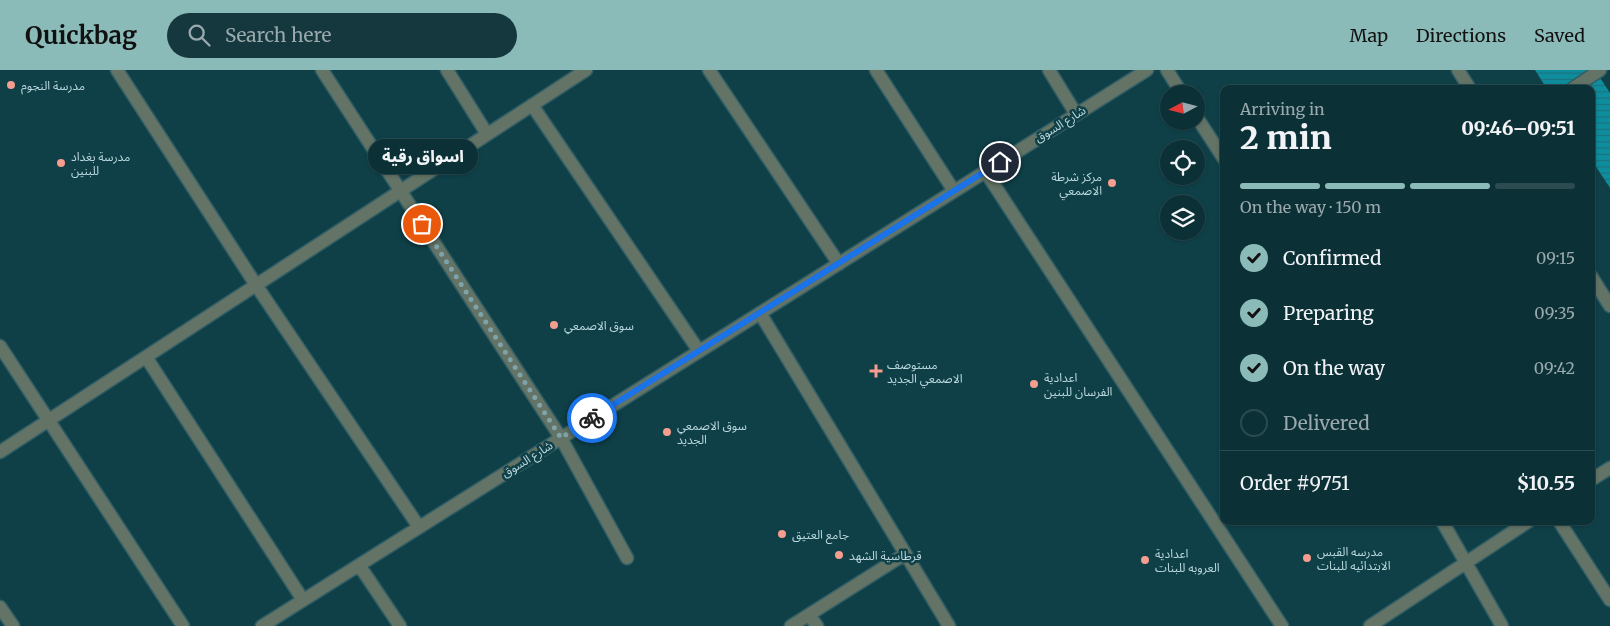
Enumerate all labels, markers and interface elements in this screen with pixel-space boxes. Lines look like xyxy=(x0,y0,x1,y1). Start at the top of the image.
search box xyxy=(167,13,517,58)
text: Quickbag xyxy=(25,20,137,51)
icon: search xyxy=(185,21,213,49)
text: Search here xyxy=(225,23,331,47)
text: Map xyxy=(1350,24,1388,47)
text: Directions xyxy=(1416,24,1506,47)
text: Saved xyxy=(1534,24,1585,47)
place label: مدرسة النجوم xyxy=(21,78,85,95)
marker: مدرسة النجوم xyxy=(5,79,17,91)
north arrow xyxy=(1160,85,1205,130)
map controls xyxy=(1160,85,1205,240)
text: Arriving in xyxy=(1240,99,1325,119)
street label: شارع السوق xyxy=(1032,102,1089,147)
text: 09:46–09:51 xyxy=(1461,116,1575,140)
text: 2 min xyxy=(1240,118,1332,158)
callout: اسواق رقية xyxy=(367,139,477,174)
button: locate xyxy=(1160,140,1205,185)
pin xyxy=(979,141,1021,183)
text: اسواق رقية xyxy=(382,146,464,166)
icon: home xyxy=(986,148,1014,176)
place label: مدرسة بغداد للبنين xyxy=(71,149,130,178)
marker: مدرسة بغداد للبنين xyxy=(55,157,67,169)
place label: مركز شرطة الاصمعي xyxy=(1051,169,1102,200)
marker: مركز شرطة الاصمعي xyxy=(1106,177,1118,189)
button: layers xyxy=(1160,195,1205,240)
text: On the way · 150 m xyxy=(1240,197,1381,217)
pin xyxy=(401,203,443,245)
icon: bag xyxy=(408,210,436,238)
icon: check xyxy=(1240,244,1268,272)
text: Confirmed xyxy=(1283,246,1381,270)
text: 09:15 xyxy=(1536,248,1575,268)
icon: check xyxy=(1240,299,1268,327)
text: Preparing xyxy=(1283,301,1374,325)
text: 09:35 xyxy=(1534,303,1575,323)
place label: سوق الاصمعي xyxy=(564,318,634,335)
marker: سوق الاصمعي xyxy=(548,319,560,331)
icon: check xyxy=(1240,354,1268,382)
text: On the way xyxy=(1283,356,1385,380)
place label: مستوصف الاصمعي الجديد xyxy=(887,357,963,388)
text: 09:42 xyxy=(1534,358,1575,378)
marker: مستوصف الاصمعي الجديد xyxy=(869,364,883,378)
place label: اعدادية الفرسان للبنين xyxy=(1044,370,1113,399)
marker: اعدادية الفرسان للبنين xyxy=(1028,378,1040,390)
courier xyxy=(567,393,617,443)
icon: bike xyxy=(578,404,606,432)
text: Delivered xyxy=(1283,411,1370,435)
place label: سوق الاصمعي الجديد xyxy=(677,418,747,447)
marker: سوق الاصمعي الجديد xyxy=(661,426,673,438)
street label: شارع السوق xyxy=(499,437,556,482)
text: Order #9751 xyxy=(1240,471,1350,495)
text: $10.55 xyxy=(1517,471,1575,495)
place label: جامع العتيق xyxy=(792,527,849,544)
marker: جامع العتيق xyxy=(776,528,788,540)
place label: مدرسه القبس الابتدائيه للبنات xyxy=(1317,544,1391,573)
place label: اعدادية العروبه للبنات xyxy=(1155,546,1220,575)
place label: قرطاسية الشهد xyxy=(849,548,922,563)
marker: قرطاسية الشهد xyxy=(833,549,845,561)
marker: مدرسه القبس الابتدائيه للبنات xyxy=(1301,552,1313,564)
marker: اعدادية العروبه للبنات xyxy=(1139,554,1151,566)

